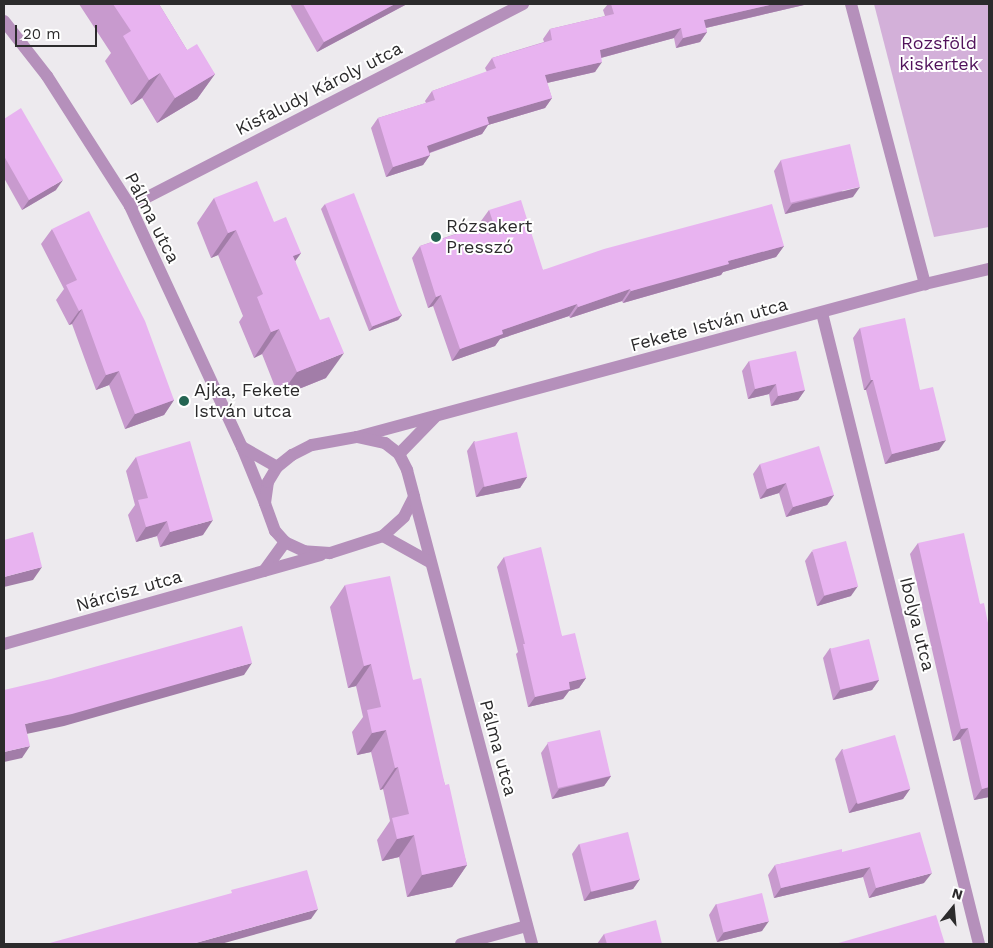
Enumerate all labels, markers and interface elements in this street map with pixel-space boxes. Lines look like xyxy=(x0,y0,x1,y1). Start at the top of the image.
scale bar xyxy=(18,15,100,47)
text: 20 m xyxy=(23,25,61,43)
park label: Rozsföld kiskertek xyxy=(899,33,979,76)
street label: Kisfaludy Károly utca xyxy=(232,37,406,141)
street label: Pálma utca xyxy=(120,169,184,267)
place label: Rózsakert Presszó xyxy=(446,216,532,258)
marker: Rózsakert Presszó xyxy=(430,231,442,243)
street label: Fekete István utca xyxy=(628,294,790,356)
place label: Ajka, Fekete István utca xyxy=(194,380,300,422)
marker: Ajka, Fekete István utca xyxy=(178,395,190,407)
street label: Nárcisz utca xyxy=(73,566,185,616)
street label: Ibolya utca xyxy=(895,574,939,674)
street label: Pálma utca xyxy=(475,697,521,799)
north arrow xyxy=(928,883,978,933)
text: N xyxy=(950,884,965,903)

